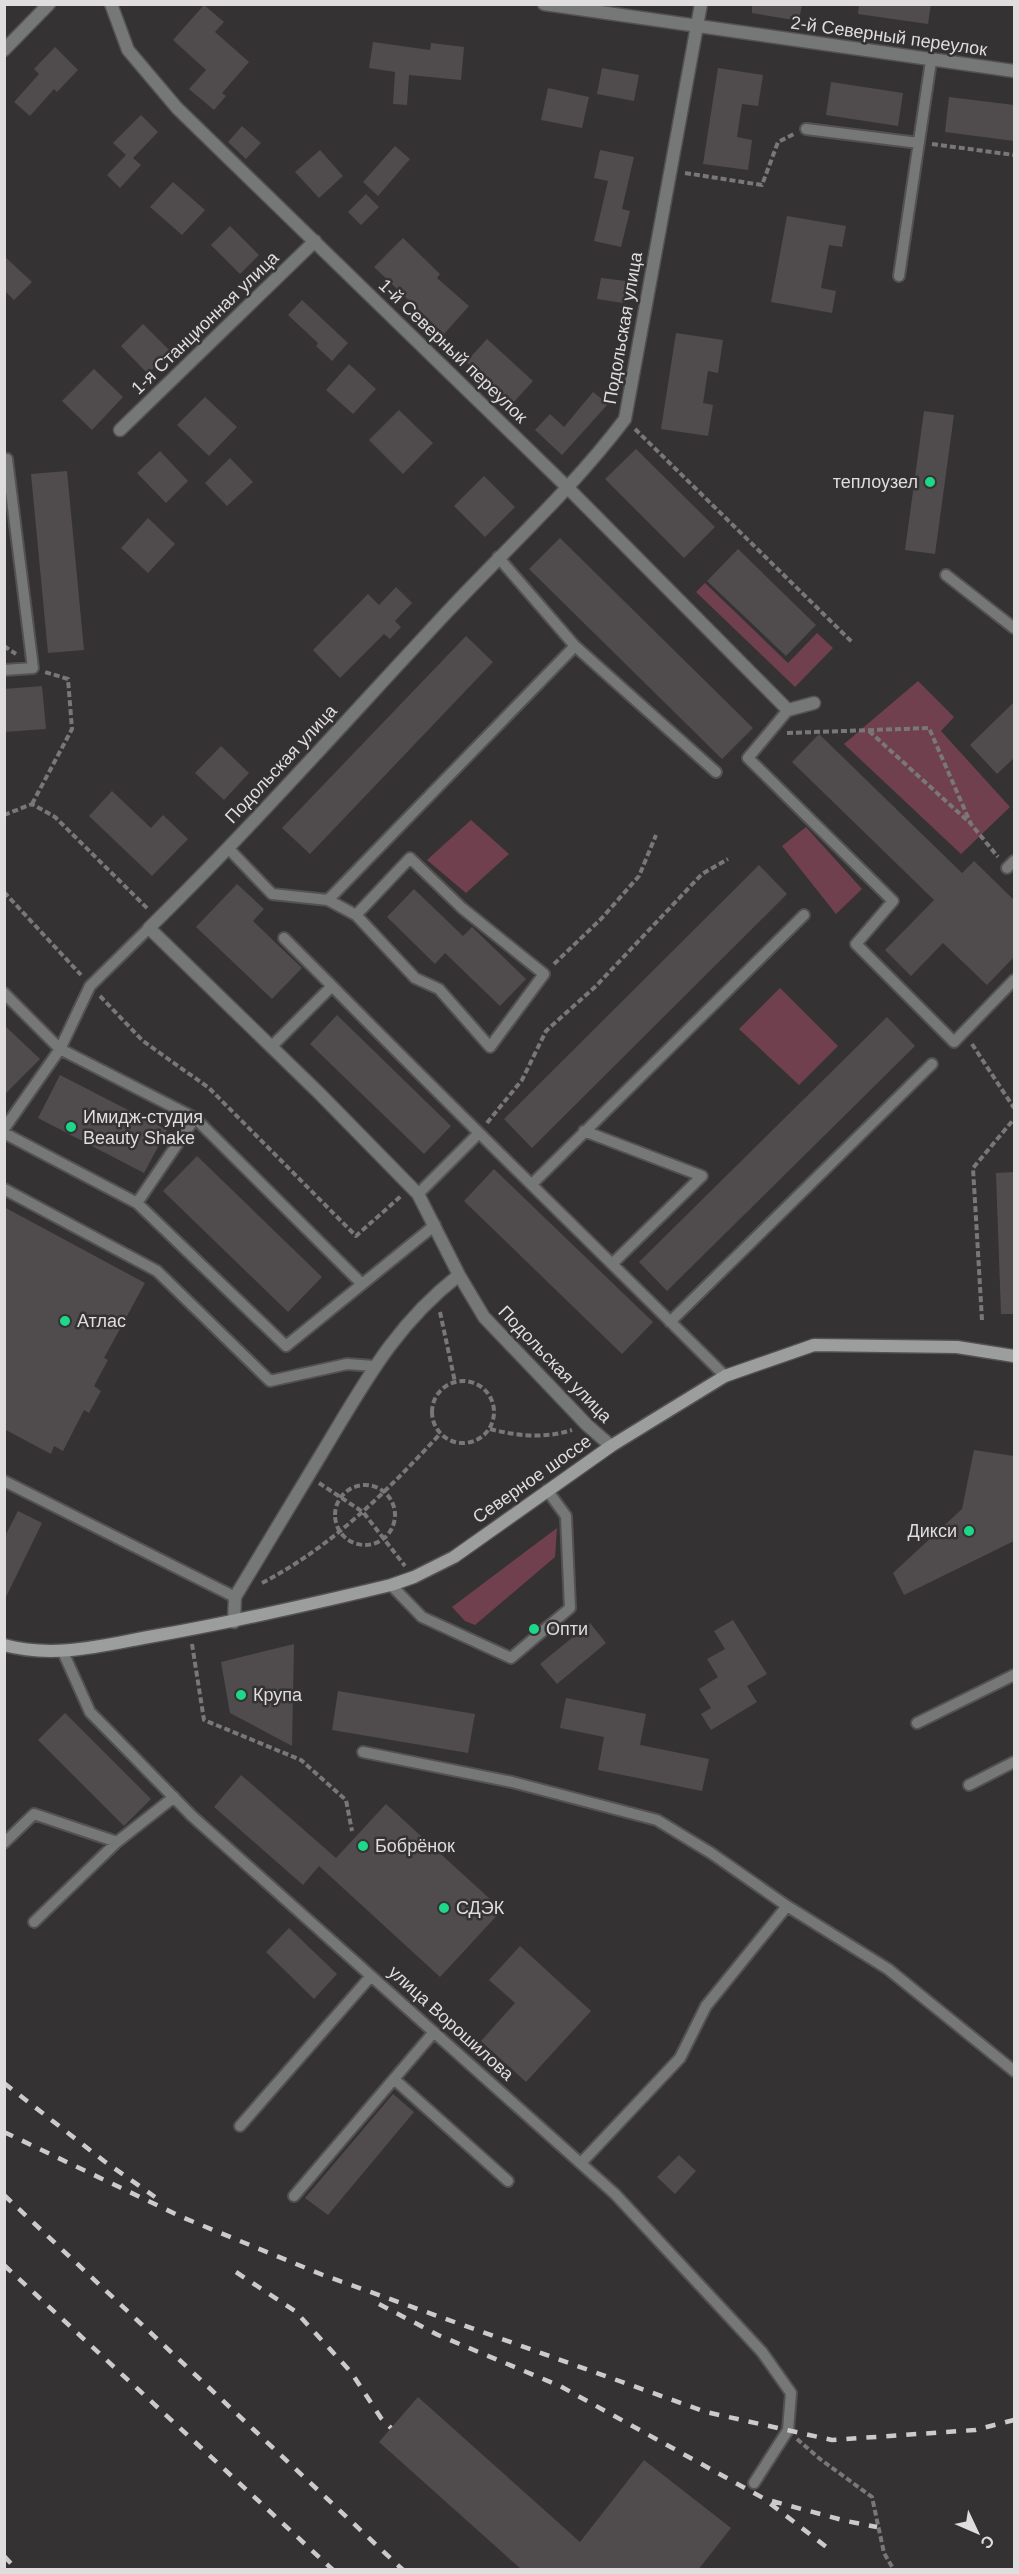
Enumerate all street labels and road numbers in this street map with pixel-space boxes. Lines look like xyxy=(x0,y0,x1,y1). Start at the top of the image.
street label: 2-й Северный переулок xyxy=(789,12,989,60)
street label: 1-я Станционная улица xyxy=(127,247,283,398)
street label: Подольская улица xyxy=(600,249,646,406)
street label: 1-й Северный переулок xyxy=(375,275,531,427)
street label: Подольская улица xyxy=(221,700,342,827)
street label: Подольская улица xyxy=(494,1302,616,1427)
street label: Северное шоссе xyxy=(469,1431,595,1527)
street label: улица Ворошилова xyxy=(384,1962,518,2085)

